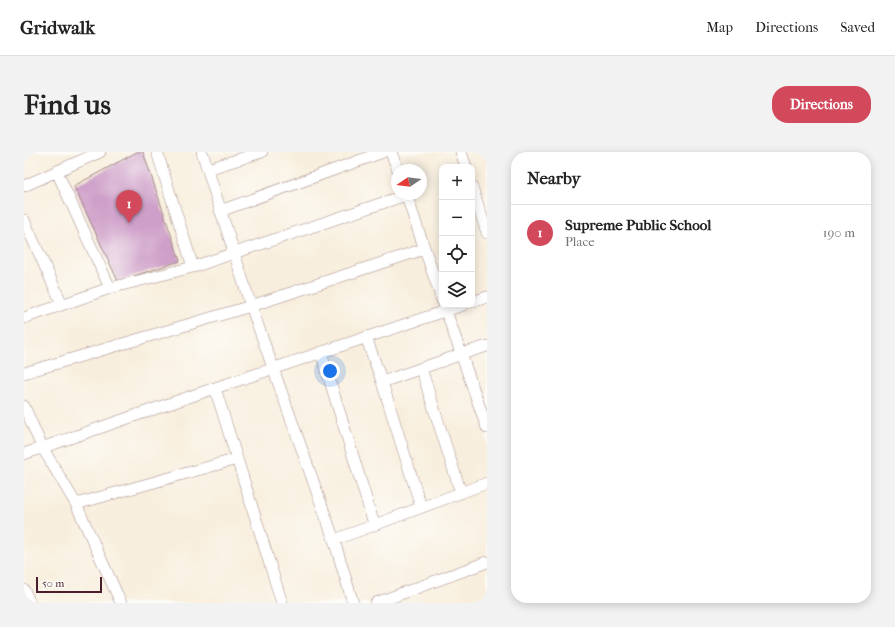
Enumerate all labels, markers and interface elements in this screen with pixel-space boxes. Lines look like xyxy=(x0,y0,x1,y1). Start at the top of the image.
text: Gridwalk xyxy=(20,17,95,39)
text: Map xyxy=(706,19,733,36)
text: Directions xyxy=(755,19,818,36)
text: Saved xyxy=(840,19,875,36)
button: Directions xyxy=(772,86,871,123)
text: Find us xyxy=(24,88,111,121)
north arrow xyxy=(391,164,427,200)
map controls xyxy=(439,164,475,308)
button: + xyxy=(439,164,475,200)
text: Nearby xyxy=(527,168,581,188)
pin: 1 xyxy=(116,190,142,223)
button: − xyxy=(439,200,475,236)
text: Supreme Public School xyxy=(565,216,711,234)
text: 1 xyxy=(538,225,542,240)
text: 190 m xyxy=(823,225,855,240)
text: Place xyxy=(565,234,595,249)
button: locate xyxy=(439,236,475,272)
button: layers xyxy=(439,272,475,308)
your location xyxy=(320,361,340,381)
scale bar xyxy=(36,575,102,594)
text: 50 m xyxy=(42,577,64,590)

